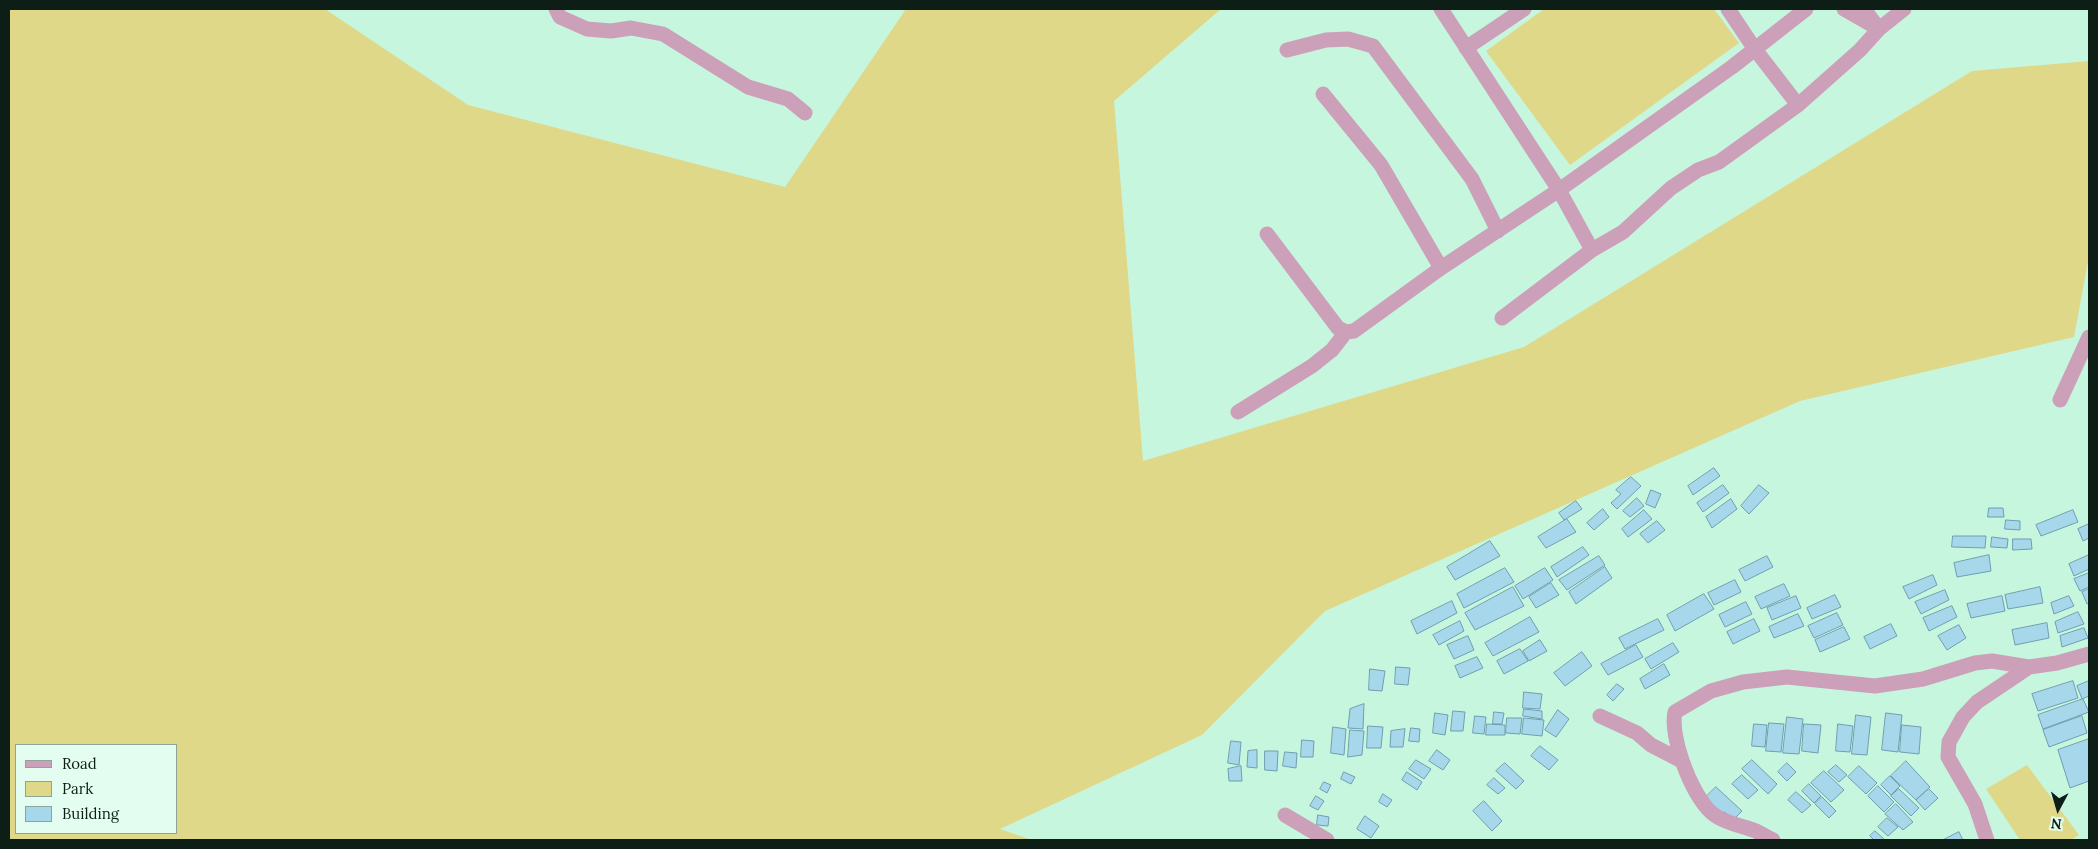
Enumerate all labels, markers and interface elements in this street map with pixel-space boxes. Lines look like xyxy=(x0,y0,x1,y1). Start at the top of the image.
legend xyxy=(15,744,178,834)
text: Road xyxy=(62,754,97,773)
text: Park xyxy=(62,779,93,798)
north arrow xyxy=(2033,784,2083,834)
text: Building xyxy=(62,804,119,823)
text: N xyxy=(2050,814,2063,833)

